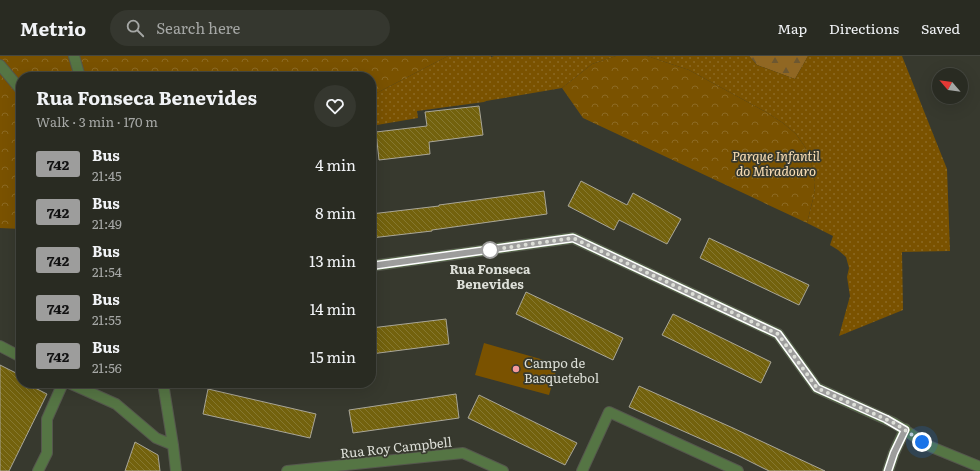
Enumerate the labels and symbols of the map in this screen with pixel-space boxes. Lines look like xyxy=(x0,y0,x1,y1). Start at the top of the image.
north arrow xyxy=(932,68,968,104)
park label: Parque Infantil do Miradouro xyxy=(732,146,820,180)
marker: Rua Fonseca Benevides xyxy=(481,241,499,259)
place label: Rua Fonseca Benevides xyxy=(449,259,531,293)
place label: Campo de Basquetebol xyxy=(524,353,600,387)
marker: Campo de Basquetebol xyxy=(511,364,521,374)
street label: Rua Roy Campbell xyxy=(339,432,453,462)
your location xyxy=(912,432,932,452)

